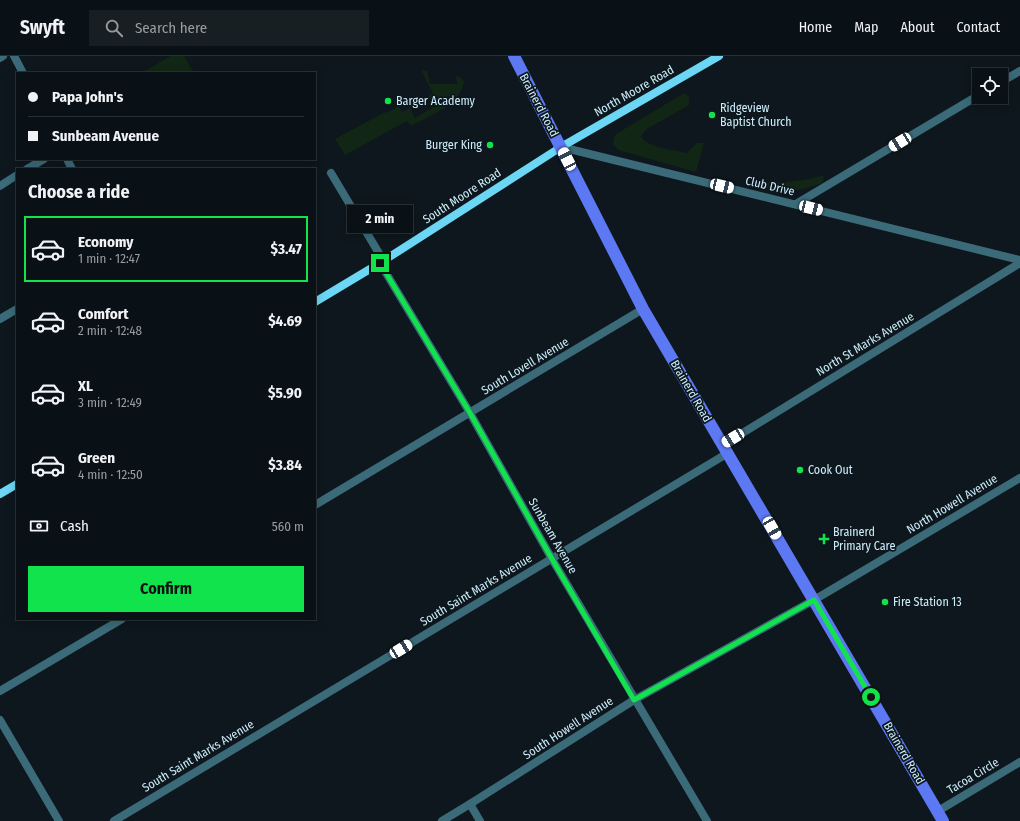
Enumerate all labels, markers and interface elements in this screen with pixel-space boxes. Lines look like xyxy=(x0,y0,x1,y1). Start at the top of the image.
search box xyxy=(89,10,369,46)
text: Swyft xyxy=(20,16,65,39)
icon: search xyxy=(103,17,125,39)
text: Search here xyxy=(135,19,207,37)
text: Home xyxy=(799,19,832,36)
text: Map xyxy=(854,19,878,36)
text: About xyxy=(900,19,935,36)
text: Contact xyxy=(957,19,1000,36)
street label: North Moore Road xyxy=(592,63,676,119)
map controls xyxy=(972,68,1008,104)
button: locate xyxy=(972,68,1008,104)
street label: Brainerd Road xyxy=(516,71,562,139)
text: Papa John's xyxy=(52,88,123,106)
place label: Barger Academy xyxy=(396,94,476,108)
marker: Barger Academy xyxy=(383,96,393,106)
place label: Ridgeview Baptist Church xyxy=(720,101,792,129)
marker: Ridgeview Baptist Church xyxy=(707,110,717,120)
text: Sunbeam Avenue xyxy=(52,127,159,145)
car xyxy=(887,131,913,153)
place label: Burger King xyxy=(425,138,482,152)
marker: Burger King xyxy=(485,140,495,150)
car xyxy=(556,146,578,172)
street label: South Moore Road xyxy=(420,166,504,226)
street label: Club Drive xyxy=(744,174,796,198)
car xyxy=(709,177,735,195)
text: Choose a ride xyxy=(28,181,130,203)
car xyxy=(798,199,824,217)
callout: 2 min xyxy=(347,205,413,233)
text: 2 min xyxy=(366,211,394,226)
icon: car xyxy=(30,231,66,267)
text: Economy xyxy=(78,233,133,251)
text: $3.47 xyxy=(271,240,302,258)
text: 1 min · 12:47 xyxy=(78,251,140,266)
route end xyxy=(371,254,389,272)
icon: car xyxy=(30,303,66,339)
text: Comfort xyxy=(78,305,129,323)
street label: North St Marks Avenue xyxy=(814,309,917,379)
text: $4.69 xyxy=(268,312,302,330)
text: 2 min · 12:48 xyxy=(78,323,142,338)
street label: South Lovell Avenue xyxy=(479,334,571,398)
street label: Brainerd Road xyxy=(668,357,714,425)
icon: car xyxy=(30,375,66,411)
text: XL xyxy=(78,377,93,395)
text: $5.90 xyxy=(268,384,302,402)
text: 3 min · 12:49 xyxy=(78,395,142,410)
car xyxy=(720,427,746,449)
icon: car xyxy=(30,447,66,483)
text: Green xyxy=(78,449,115,467)
text: $3.84 xyxy=(268,456,302,474)
place label: Cook Out xyxy=(808,463,853,477)
marker: Cook Out xyxy=(795,465,805,475)
text: 4 min · 12:50 xyxy=(78,467,143,482)
street label: North Howell Avenue xyxy=(904,471,1000,537)
street label: Sunbeam Avenue xyxy=(526,496,580,576)
icon: cash xyxy=(28,515,50,537)
car xyxy=(761,515,783,541)
text: Cash xyxy=(60,517,89,535)
text: 560 m xyxy=(272,519,304,534)
place label: Brainerd Primary Care xyxy=(833,525,895,553)
marker: Brainerd Primary Care xyxy=(818,533,830,545)
street label: South Saint Marks Avenue xyxy=(418,551,534,629)
button: Confirm xyxy=(28,566,304,612)
place label: Fire Station 13 xyxy=(893,595,962,609)
marker: Fire Station 13 xyxy=(880,597,890,607)
car xyxy=(388,638,414,660)
route start xyxy=(862,688,880,706)
street label: South Howell Avenue xyxy=(520,694,616,762)
street label: South Saint Marks Avenue xyxy=(140,717,256,795)
street label: Brainerd Road xyxy=(881,719,927,787)
street label: Tacoa Circle xyxy=(945,755,1001,797)

